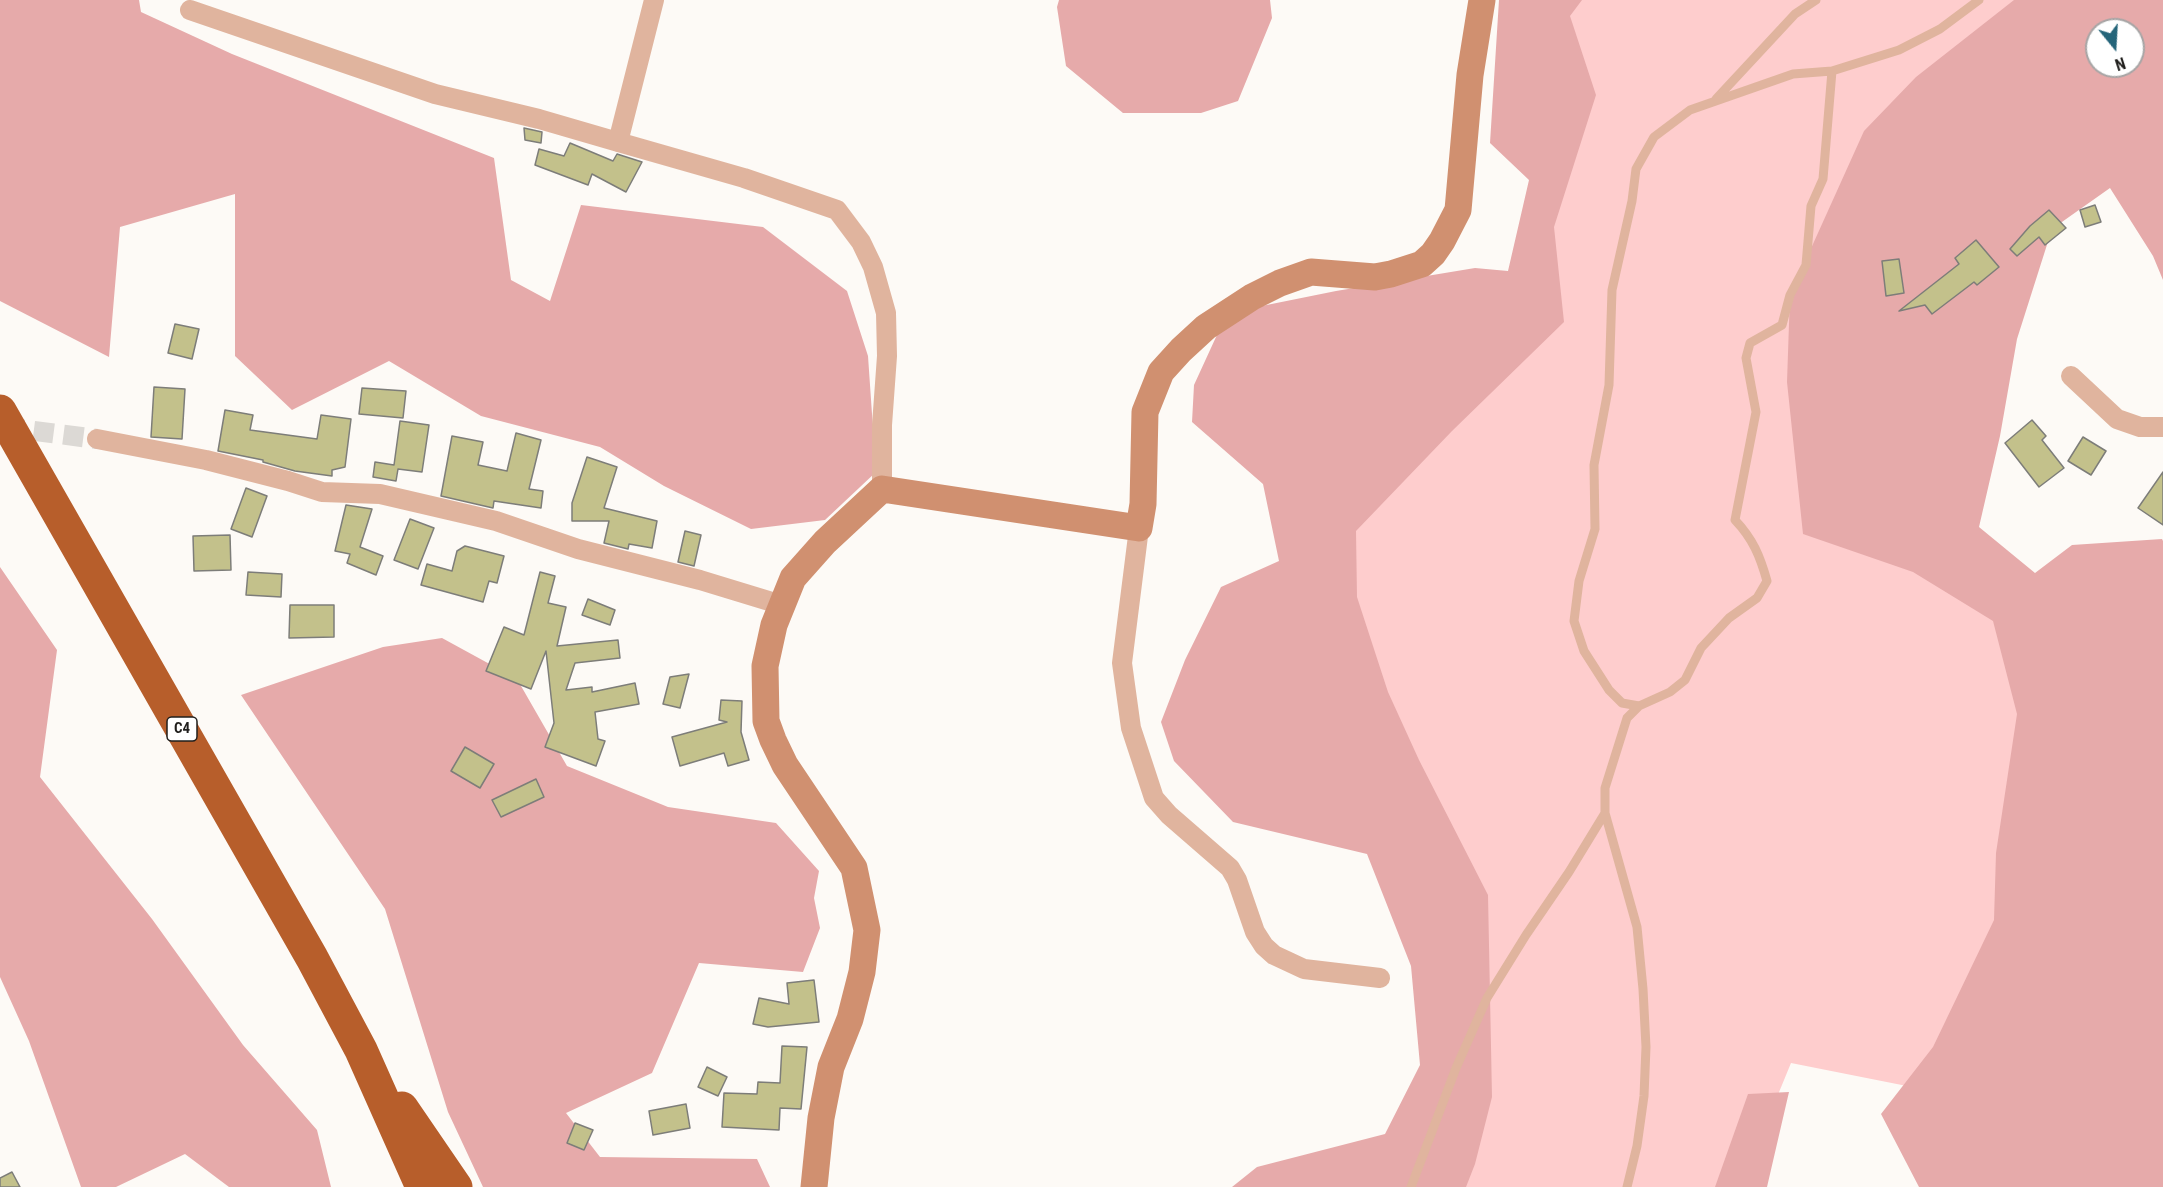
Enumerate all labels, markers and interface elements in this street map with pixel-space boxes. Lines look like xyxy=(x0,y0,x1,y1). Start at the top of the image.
north arrow xyxy=(2085,18,2145,78)
text: N xyxy=(2113,53,2128,74)
road number: C4 xyxy=(167,717,197,741)

